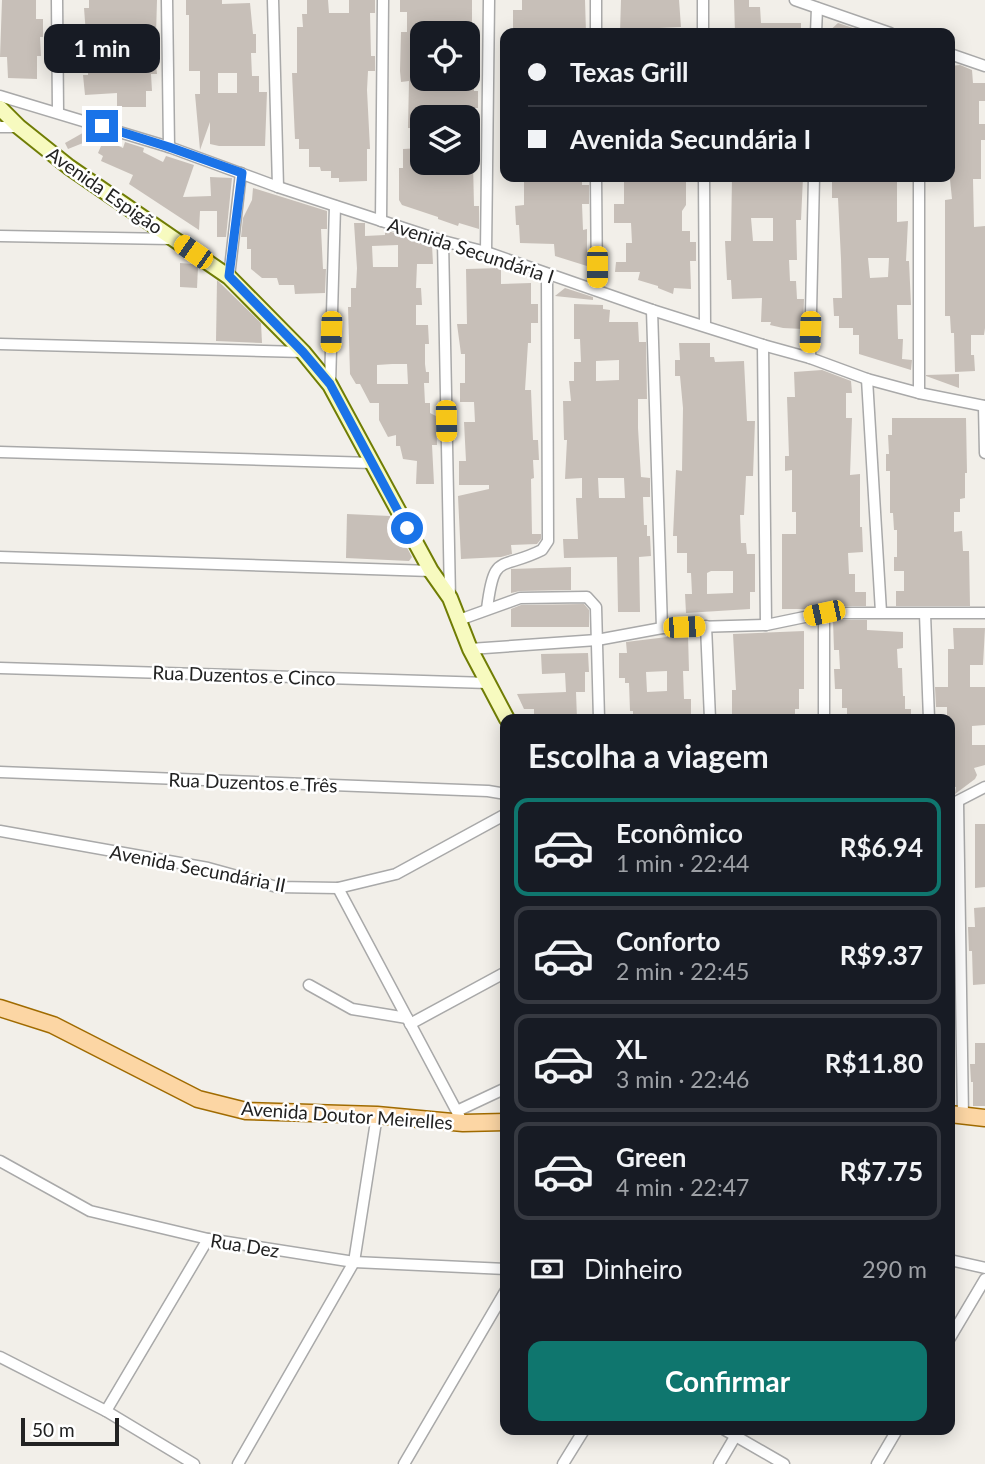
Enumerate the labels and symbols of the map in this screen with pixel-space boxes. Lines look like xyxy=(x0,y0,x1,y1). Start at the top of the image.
callout: 1 min xyxy=(44,24,160,74)
route end xyxy=(86,110,118,142)
street label: Avenida Espigão xyxy=(43,142,167,238)
street label: Avenida Secundária I xyxy=(385,212,557,288)
car xyxy=(170,231,217,273)
car xyxy=(587,246,608,288)
car xyxy=(320,311,343,353)
car xyxy=(799,311,822,353)
car xyxy=(436,400,457,442)
route start xyxy=(391,512,423,544)
car xyxy=(802,598,847,628)
car xyxy=(663,616,706,638)
street label: Rua Duzentos e Cinco xyxy=(152,660,336,690)
street label: Rua Duzentos e Três xyxy=(168,768,338,796)
street label: Avenida Secundária II xyxy=(108,840,288,896)
street label: Avenida Doutor Meirelles xyxy=(240,1096,454,1134)
street label: Rua Dez xyxy=(209,1228,281,1262)
scale bar xyxy=(21,1415,119,1447)

